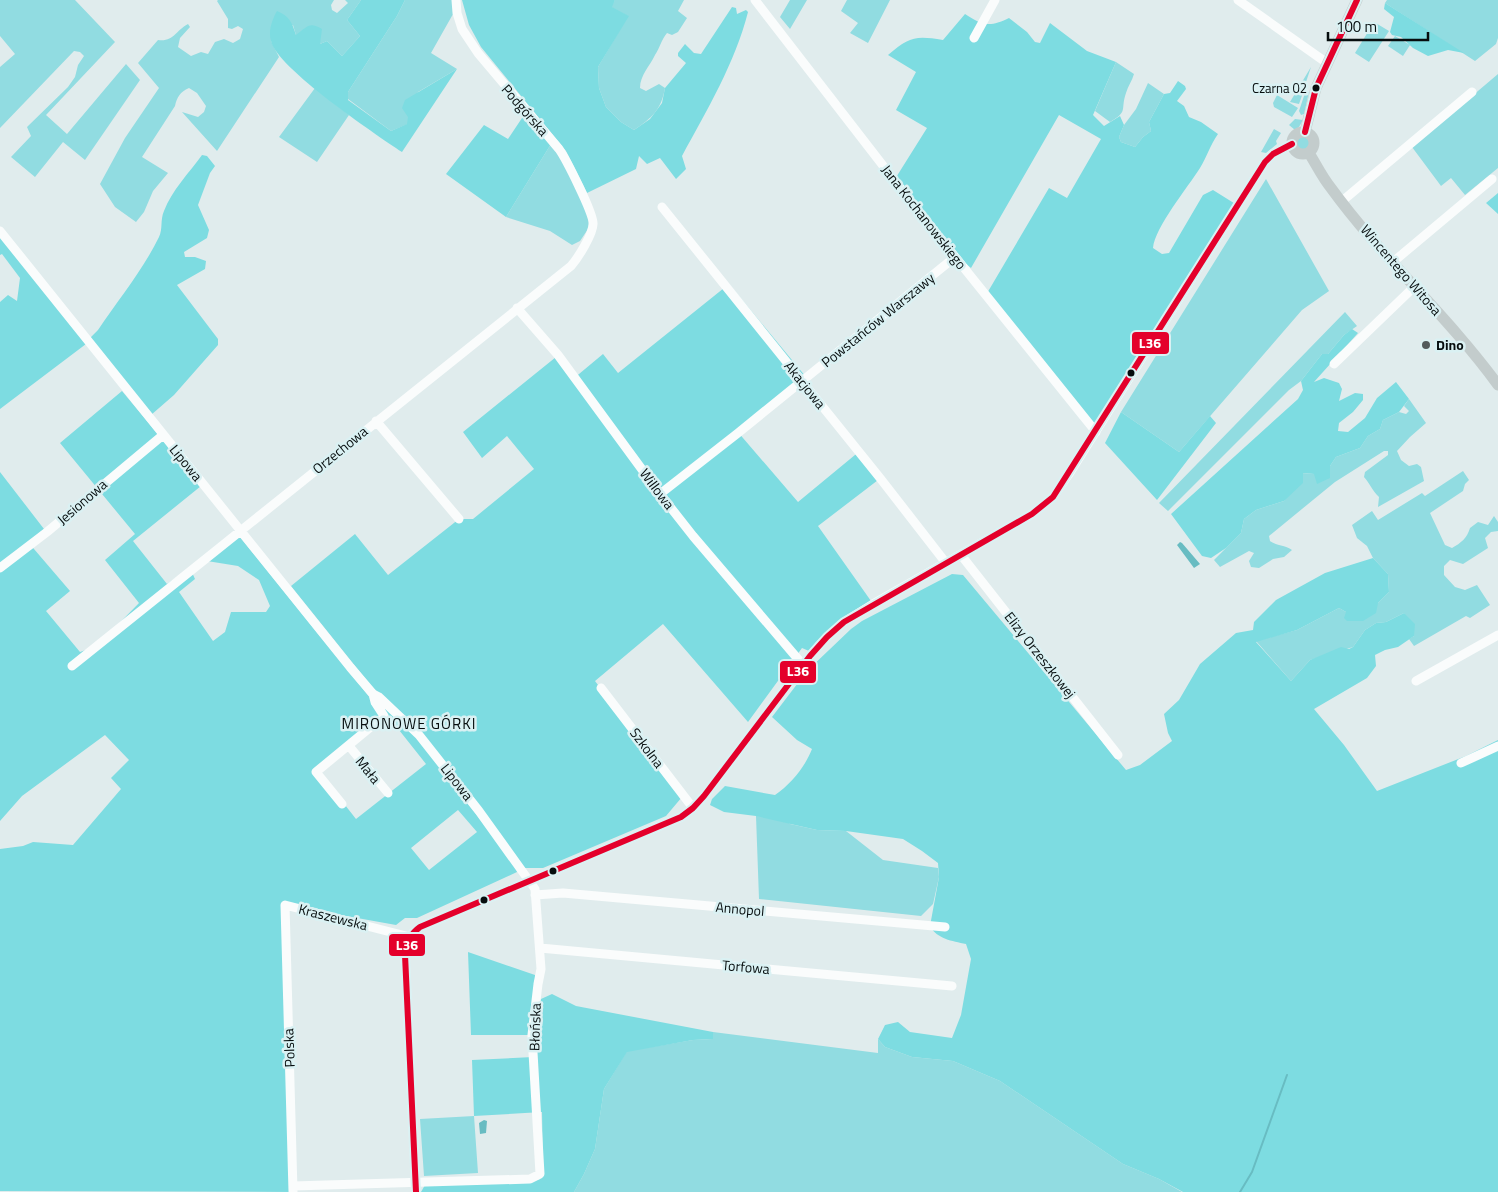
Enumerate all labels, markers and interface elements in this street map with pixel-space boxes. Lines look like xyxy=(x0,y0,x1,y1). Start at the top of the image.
scale bar xyxy=(1328,10,1428,42)
text: 100 m xyxy=(1336,15,1377,38)
place label: Czarna 02 xyxy=(1252,78,1307,98)
street label: Podgórska xyxy=(497,79,554,140)
marker: Czarna 02 xyxy=(1311,83,1321,93)
street label: Jana Kochanowskiego xyxy=(877,160,972,274)
street label: Wincentego Witosa xyxy=(1356,220,1447,320)
street label: Powstańców Warszawy xyxy=(816,267,939,372)
line badge: L36 xyxy=(1131,331,1170,355)
text: L36 xyxy=(1139,332,1161,353)
place label: Dino xyxy=(1436,334,1464,355)
marker: Dino xyxy=(1420,339,1432,351)
street label: Akacjowa xyxy=(780,356,831,413)
unlabelled marker xyxy=(1126,368,1136,378)
street label: Orzechowa xyxy=(307,421,372,479)
street label: Lipowa xyxy=(165,440,208,486)
street label: Willowa xyxy=(635,464,680,514)
street label: Jesionowa xyxy=(52,474,111,529)
street label: Elizy Orzeszkowej xyxy=(1000,607,1081,703)
line badge: L36 xyxy=(779,660,817,684)
text: L36 xyxy=(787,660,809,681)
district label: MIRONOWE GÓRKI xyxy=(342,712,476,735)
street label: Szkolna xyxy=(625,723,670,772)
street label: Mała xyxy=(351,751,386,788)
street label: Lipowa xyxy=(436,759,479,805)
unlabelled marker xyxy=(548,866,558,876)
unlabelled marker xyxy=(479,895,489,905)
street label: Annopol xyxy=(715,896,765,921)
street label: Kraszewska xyxy=(296,898,370,935)
line badge: L36 xyxy=(388,933,426,957)
text: L36 xyxy=(396,934,418,955)
street label: Torfowa xyxy=(721,954,771,979)
street label: Błońska xyxy=(523,1003,546,1051)
street label: Polska xyxy=(277,1028,300,1068)

